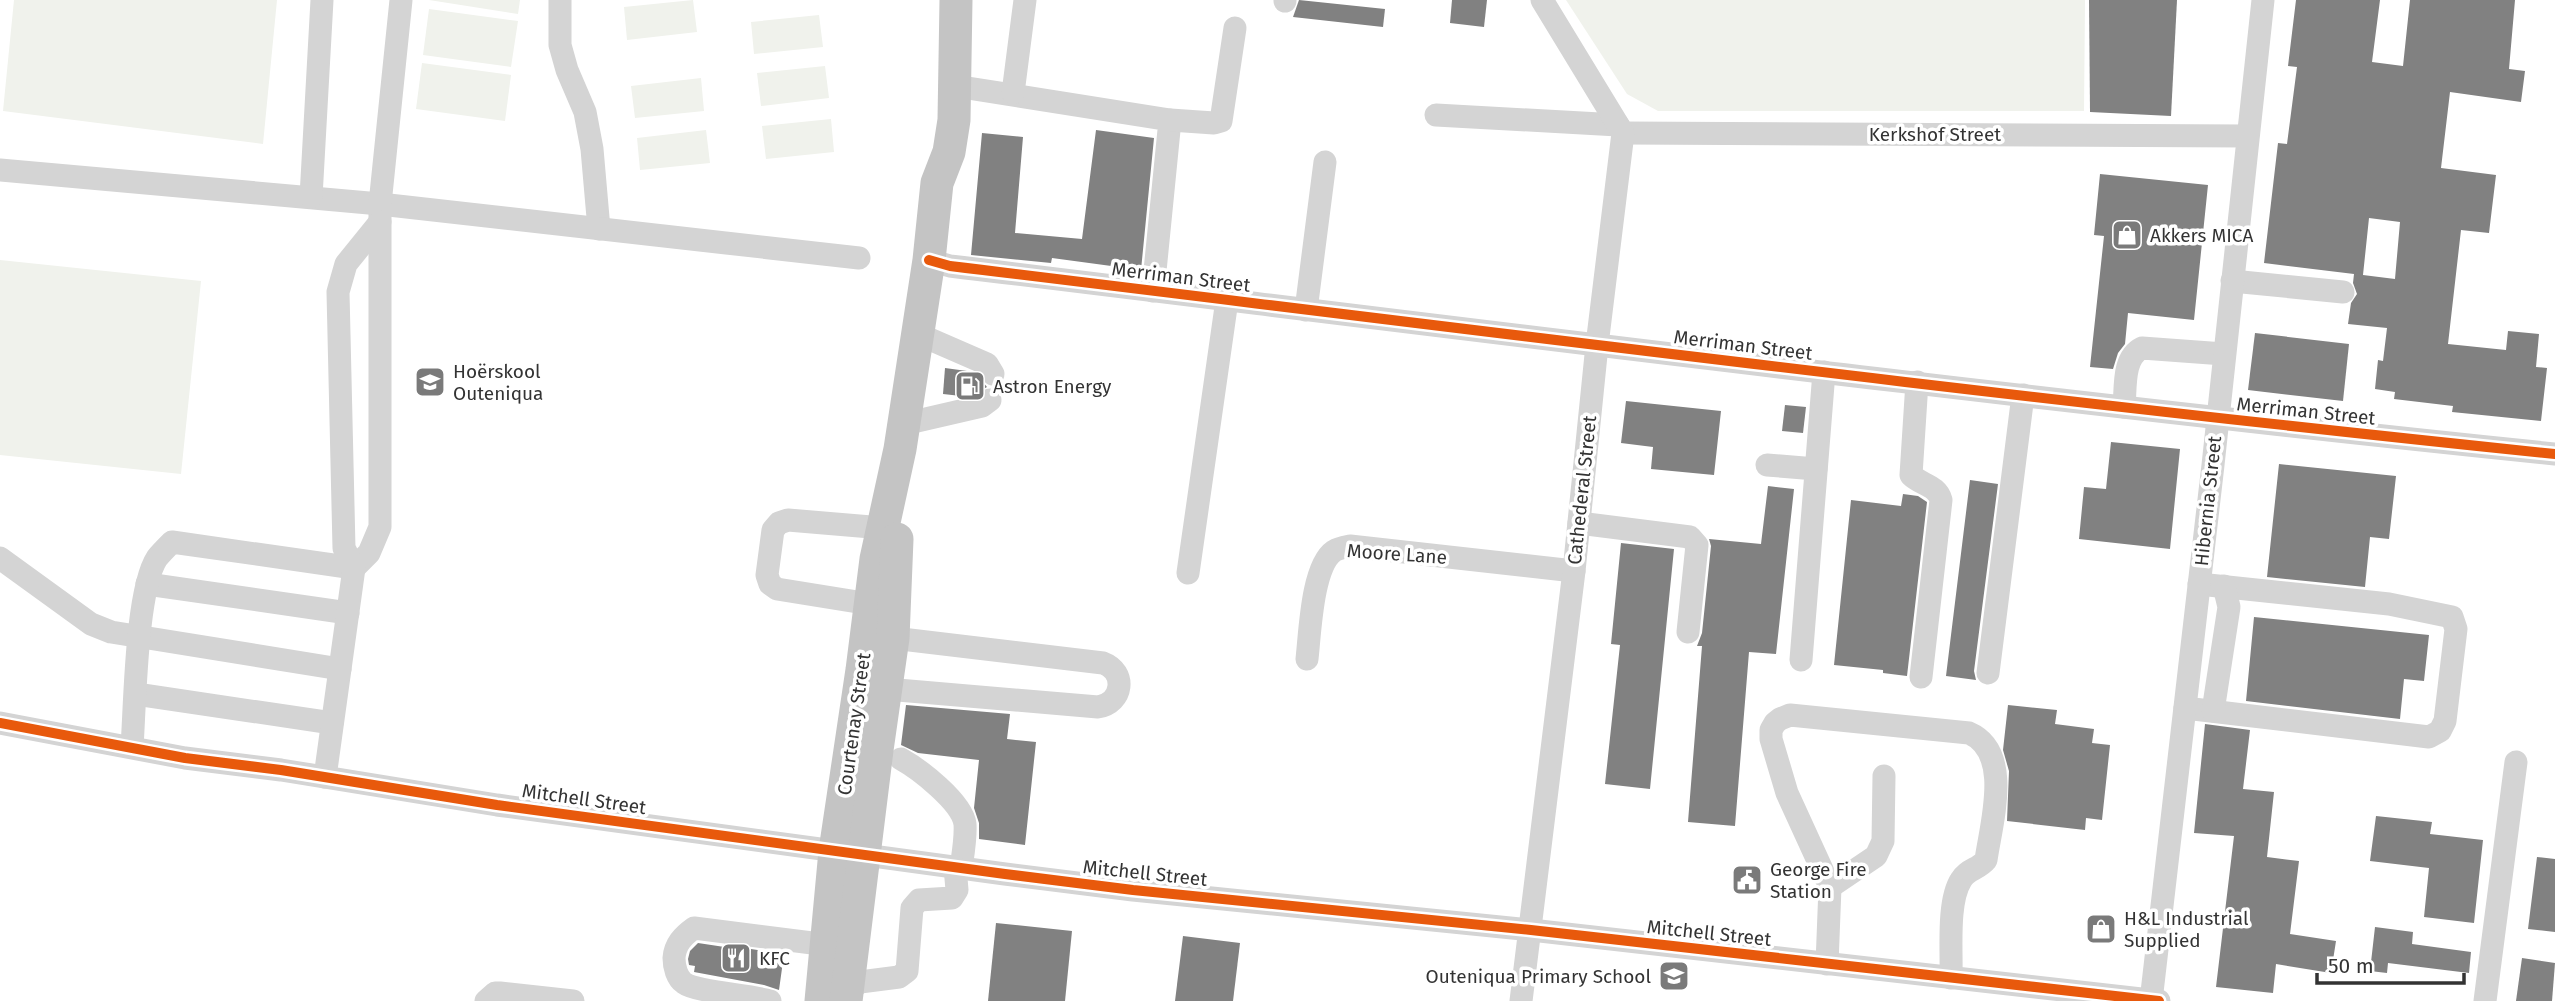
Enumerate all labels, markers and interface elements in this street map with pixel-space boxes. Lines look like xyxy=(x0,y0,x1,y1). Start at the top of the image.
street label: Kerkshof Street xyxy=(1869,123,2001,146)
shop icon: Akkers MICA xyxy=(2110,218,2144,252)
place label: Akkers MICA xyxy=(2150,224,2254,247)
street label: Merriman Street xyxy=(1110,257,1252,297)
street label: Merriman Street xyxy=(1672,325,1814,365)
place label: Hoërskool Outeniqua xyxy=(453,360,543,405)
school or university icon: Hoërskool Outeniqua xyxy=(413,365,447,399)
fuel station icon: Astron Energy xyxy=(953,369,987,403)
place label: Astron Energy xyxy=(993,375,1112,398)
street label: Merriman Street xyxy=(2235,392,2377,430)
street label: Cathederal Street xyxy=(1563,414,1601,566)
street label: Hibernia Street xyxy=(2190,435,2226,567)
street label: Moore Lane xyxy=(1346,539,1448,569)
street label: Courtenay Street xyxy=(833,651,875,797)
street label: Mitchell Street xyxy=(521,779,648,819)
street label: Mitchell Street xyxy=(1082,855,1208,891)
place label: George Fire Station xyxy=(1770,858,1867,903)
public building icon: George Fire Station xyxy=(1730,863,1764,897)
place label: H&L Industrial Supplied xyxy=(2124,907,2249,952)
shop icon: H&L Industrial Supplied xyxy=(2084,912,2118,946)
street label: Mitchell Street xyxy=(1646,915,1772,951)
restaurant icon: KFC xyxy=(719,941,753,975)
scale bar xyxy=(2317,942,2464,986)
place label: KFC xyxy=(759,947,790,970)
text: 50 m xyxy=(2328,953,2374,979)
school or university icon: Outeniqua Primary School xyxy=(1657,959,1691,993)
place label: Outeniqua Primary School xyxy=(1426,965,1651,988)

